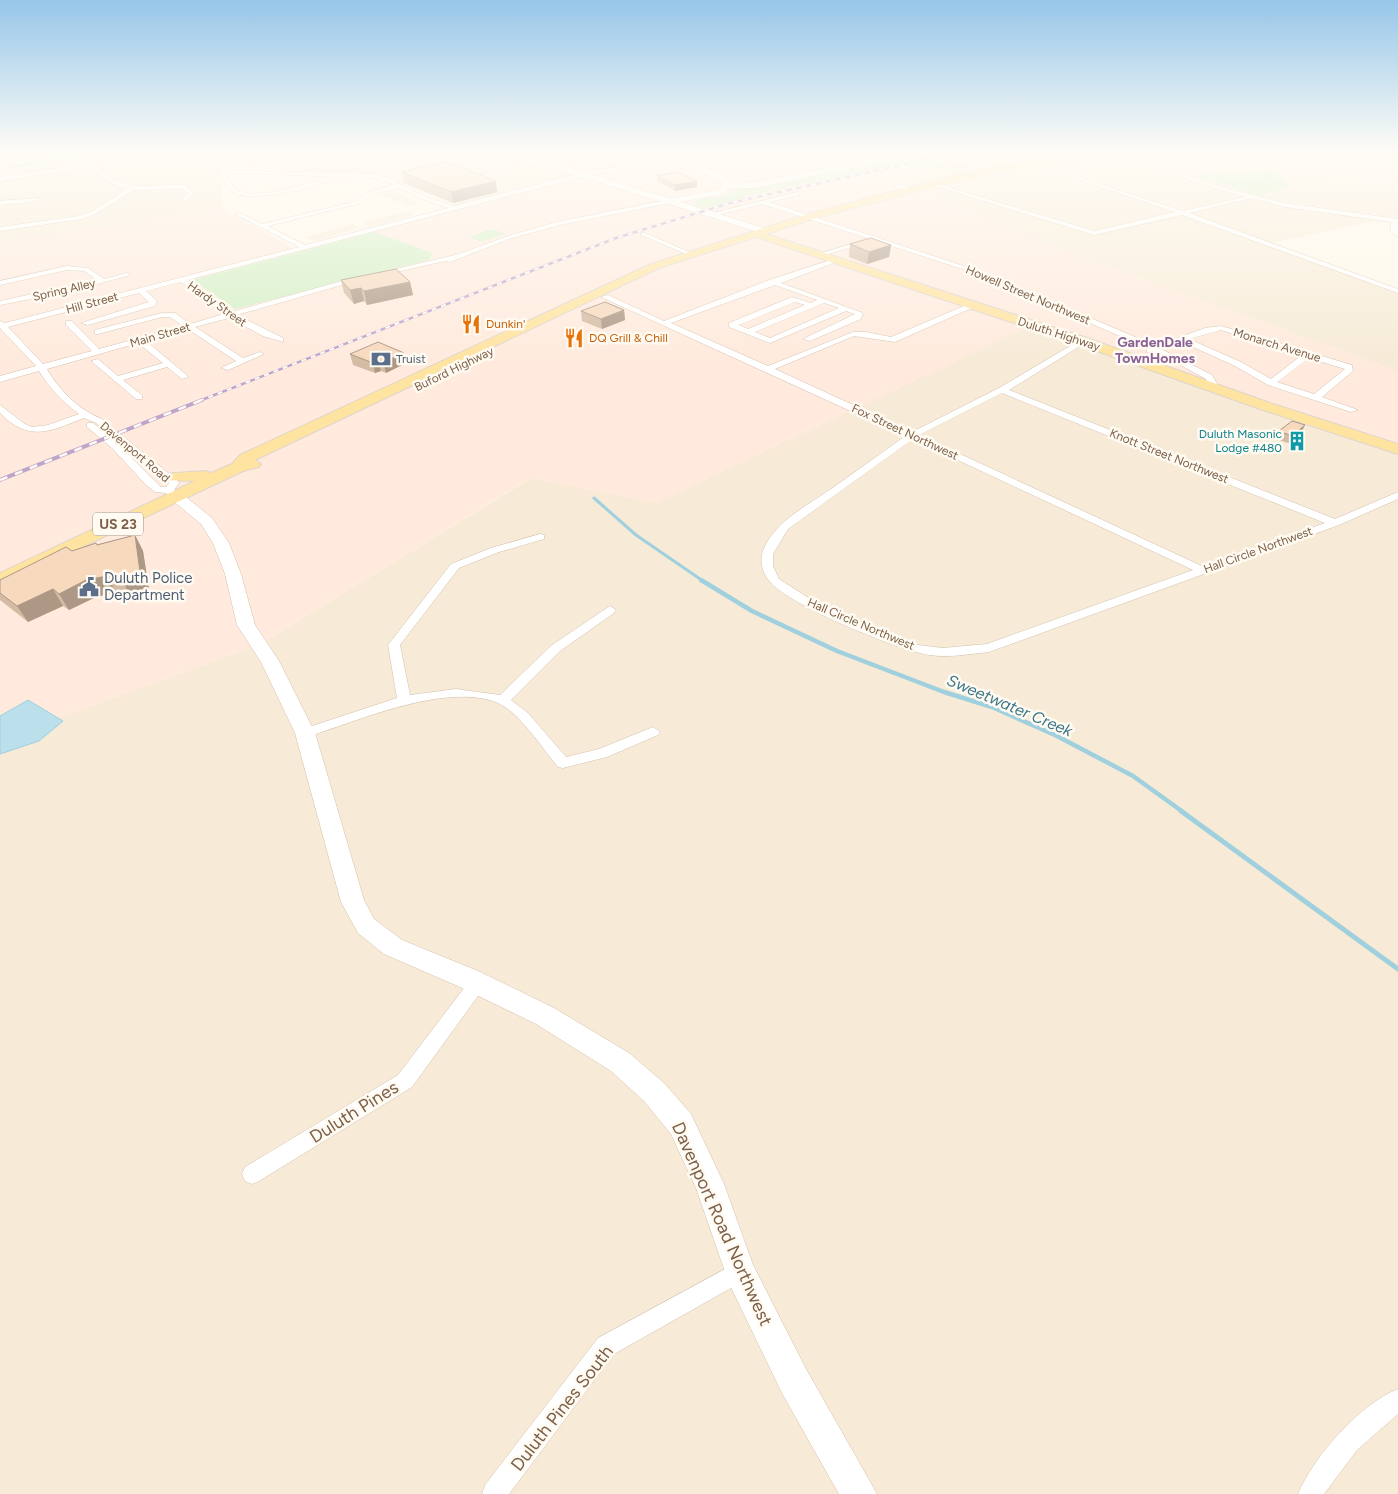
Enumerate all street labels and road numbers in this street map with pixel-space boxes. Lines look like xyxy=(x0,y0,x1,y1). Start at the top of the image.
street label: Howell Street Northwest xyxy=(964,262,1093,328)
street label: Spring Alley xyxy=(31,276,97,304)
street label: Hardy Street xyxy=(185,278,250,330)
street label: Hill Street xyxy=(64,289,120,317)
street label: Duluth Highway xyxy=(1016,314,1102,354)
street label: Main Street xyxy=(128,320,192,350)
street label: Monarch Avenue xyxy=(1232,325,1323,365)
street label: Buford Highway xyxy=(412,343,497,394)
street label: Fox Street Northwest xyxy=(849,401,961,463)
street label: Davenport Road xyxy=(97,419,173,485)
street label: Knott Street Northwest xyxy=(1108,426,1231,486)
road number: US 23 xyxy=(93,512,143,536)
street label: Hall Circle Northwest xyxy=(1202,524,1315,576)
street label: Hall Circle Northwest xyxy=(805,595,917,653)
street label: Duluth Pines xyxy=(306,1076,402,1148)
street label: Davenport Road Northwest xyxy=(667,1119,777,1330)
street label: Duluth Pines South xyxy=(506,1341,618,1475)

